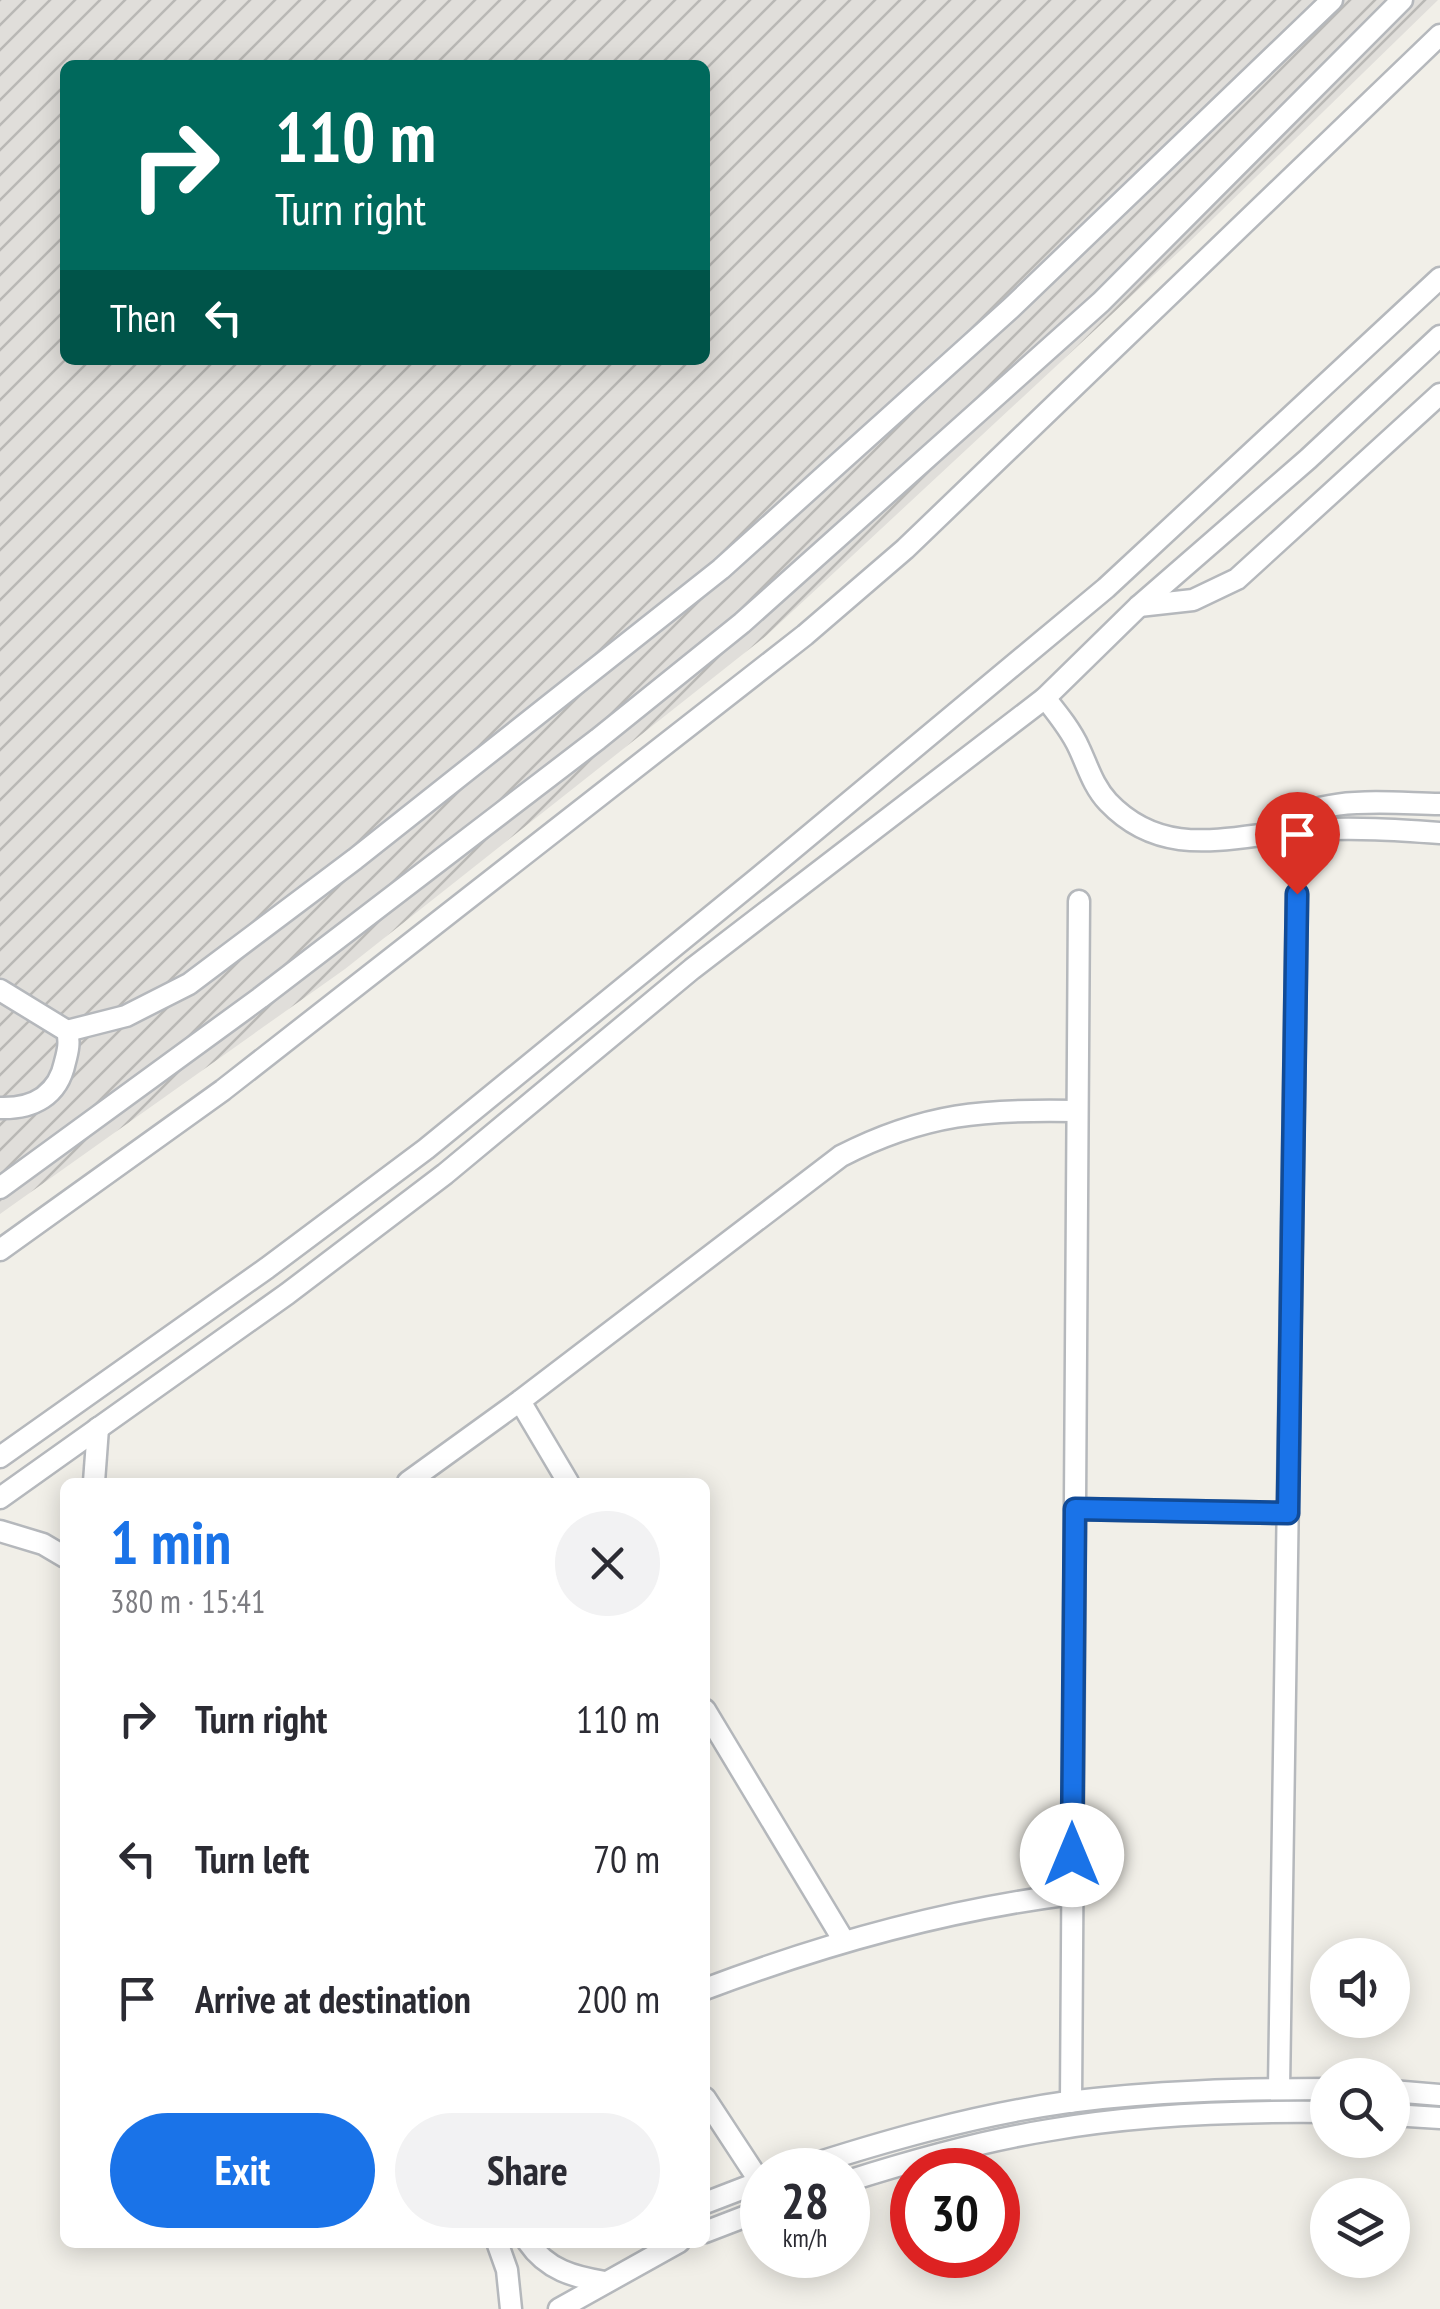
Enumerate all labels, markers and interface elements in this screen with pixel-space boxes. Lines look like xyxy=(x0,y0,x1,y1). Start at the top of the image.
text: 110 m xyxy=(275,91,436,181)
icon: right xyxy=(110,100,240,230)
text: Turn right xyxy=(275,179,426,237)
icon: left xyxy=(196,290,251,345)
text: Then xyxy=(110,293,176,342)
pin xyxy=(1255,792,1340,895)
icon: arrive xyxy=(1270,807,1325,862)
text: 1 min xyxy=(110,1503,231,1581)
button: close xyxy=(555,1511,660,1616)
text: 380 m · 15:41 xyxy=(110,1580,265,1622)
icon: right xyxy=(110,1691,165,1746)
text: Turn right xyxy=(195,1694,327,1743)
text: 110 m xyxy=(576,1694,660,1743)
position arrow xyxy=(1020,1803,1124,1907)
icon: left xyxy=(110,1831,165,1886)
text: Turn left xyxy=(195,1834,309,1883)
text: 70 m xyxy=(593,1834,660,1883)
map controls xyxy=(1310,1938,1410,2278)
button: sound xyxy=(1310,1938,1410,2038)
icon: arrive xyxy=(110,1971,165,2026)
text: Arrive at destination xyxy=(195,1974,471,2023)
text: 200 m xyxy=(576,1974,660,2023)
button: search xyxy=(1310,2058,1410,2158)
button: Exit xyxy=(110,2113,375,2228)
button: Share xyxy=(395,2113,660,2228)
speed limit sign: 30 xyxy=(890,2148,1020,2278)
text: 28 xyxy=(781,2168,829,2233)
button: layers xyxy=(1310,2178,1410,2278)
text: km/h xyxy=(783,2222,827,2254)

